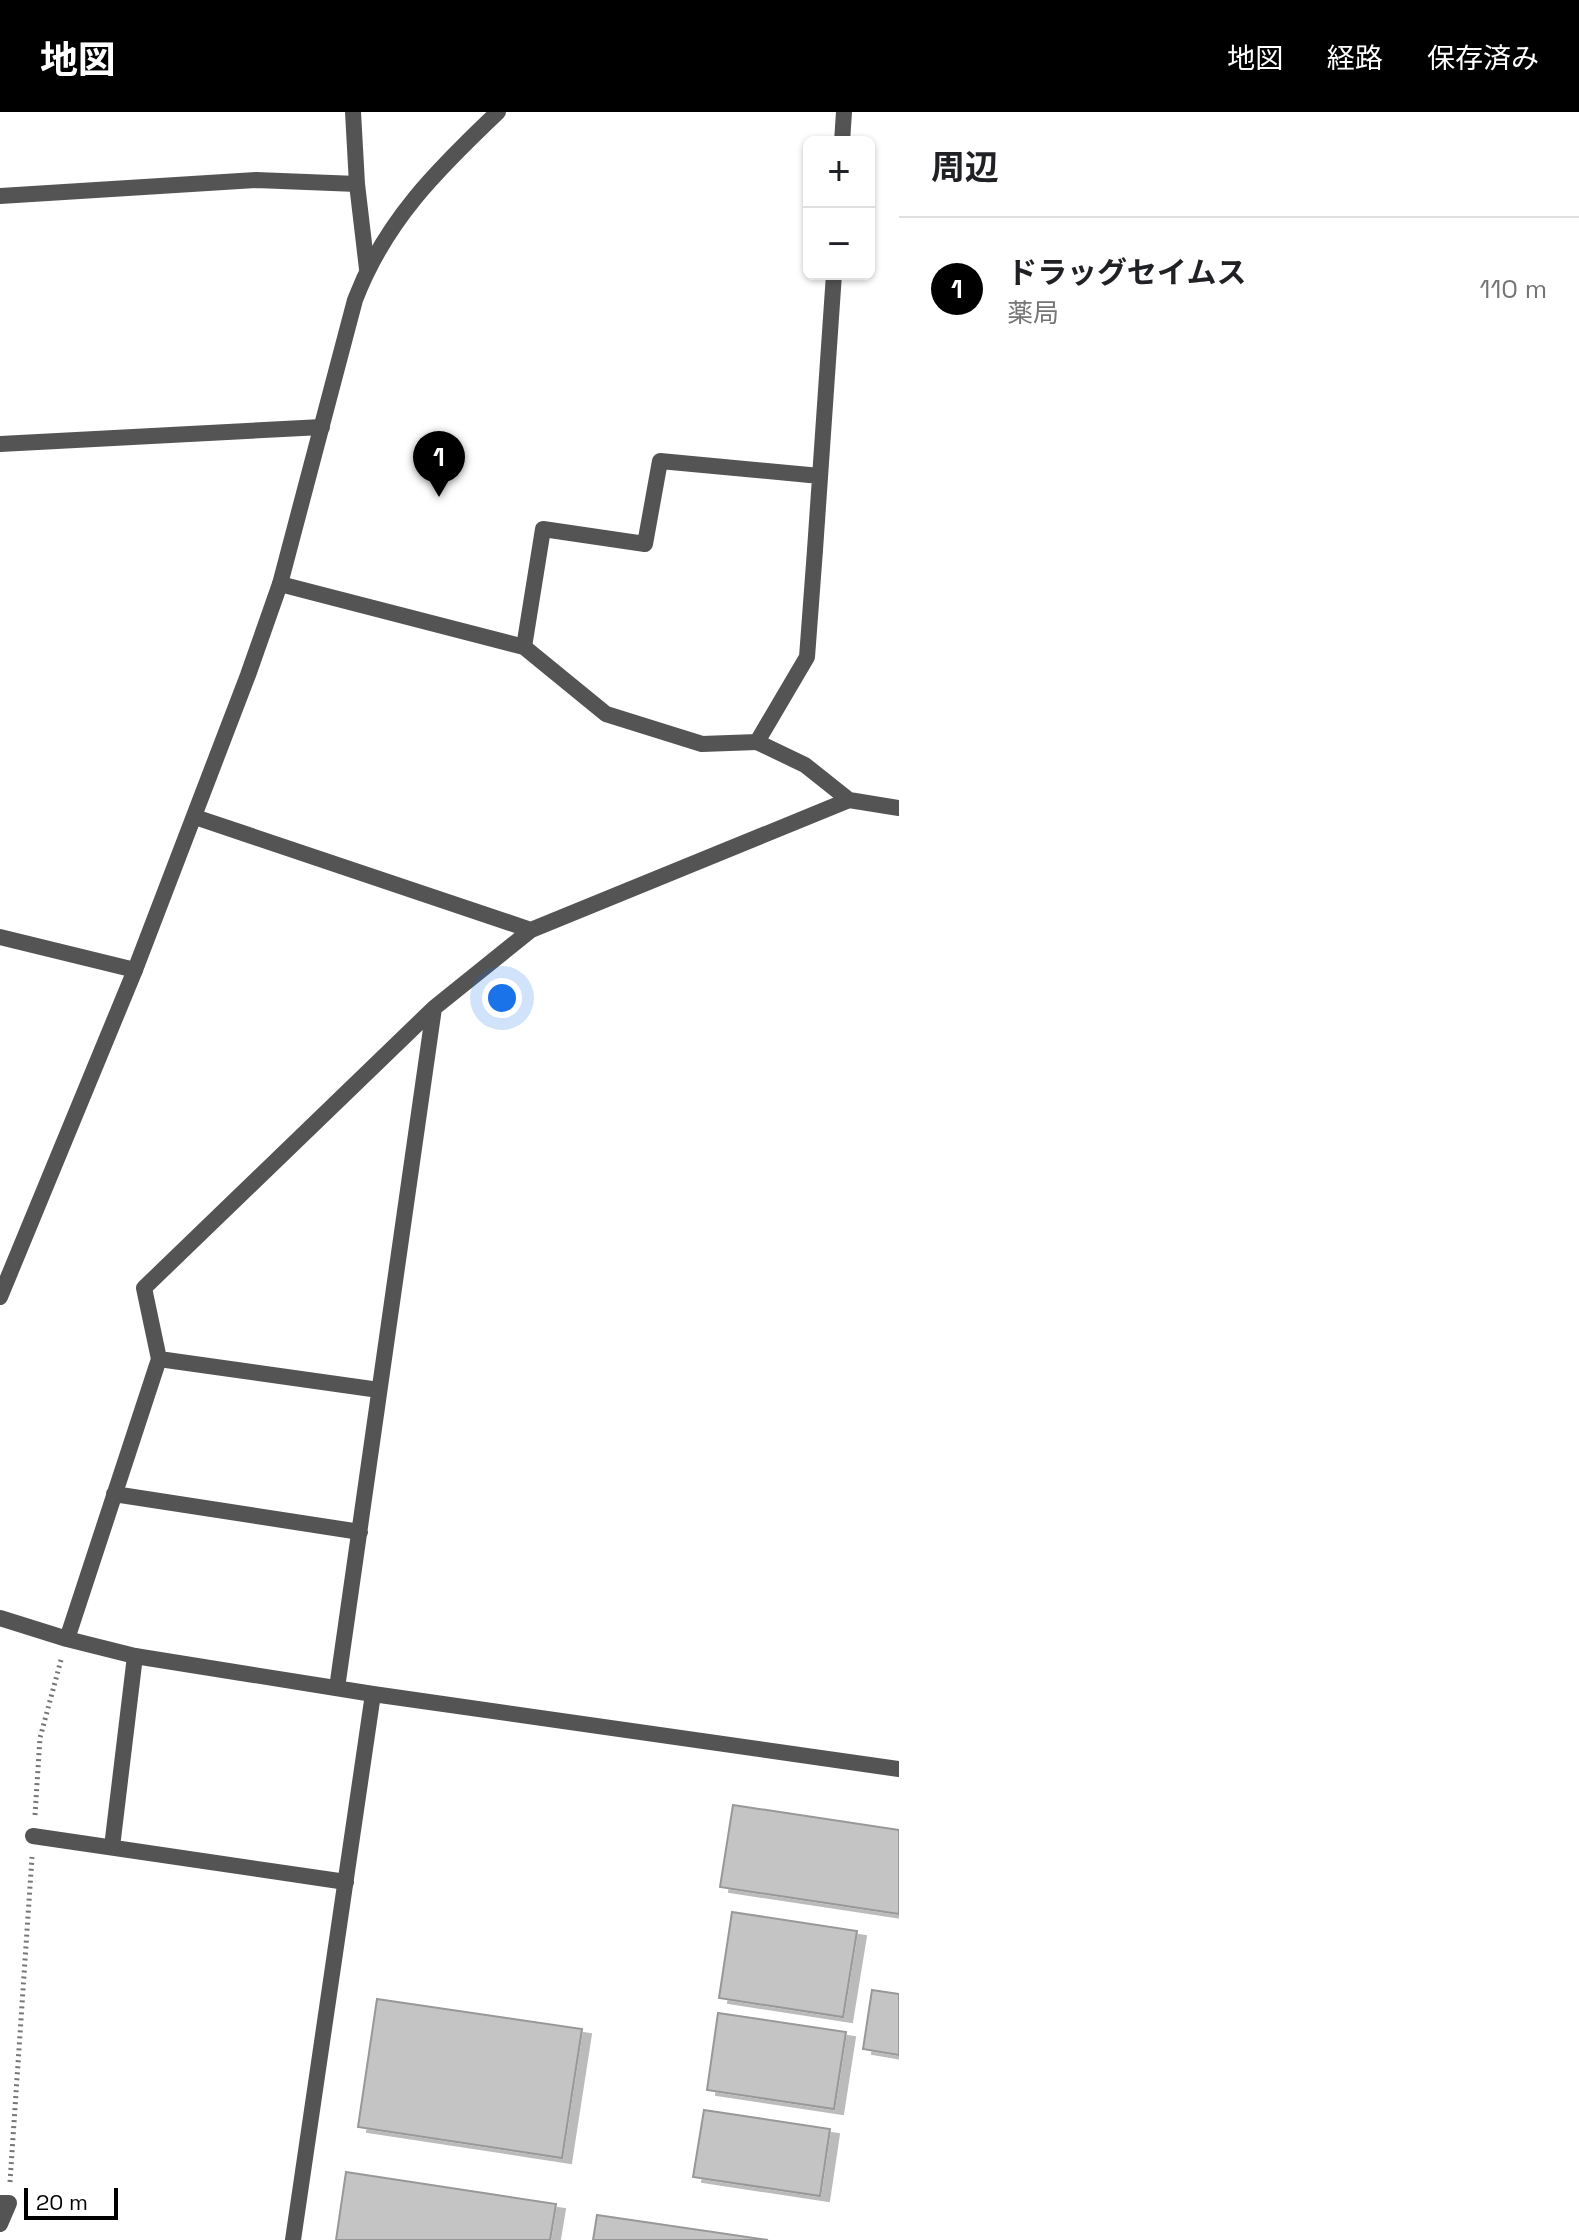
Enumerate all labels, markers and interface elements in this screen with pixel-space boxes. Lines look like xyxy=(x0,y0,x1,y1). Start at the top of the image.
text: 地図 xyxy=(40,36,116,84)
text: 地図 xyxy=(1227,40,1283,76)
text: 経路 xyxy=(1327,40,1383,76)
text: 保存済み xyxy=(1427,40,1539,76)
map controls xyxy=(803,136,875,280)
button: + xyxy=(803,136,875,208)
text: 周辺 xyxy=(931,146,999,189)
button: − xyxy=(803,208,875,280)
text: ドラッグセイムス xyxy=(1007,253,1246,292)
text: 1 xyxy=(951,272,963,306)
text: 110 m xyxy=(1480,272,1547,306)
text: 薬局 xyxy=(1007,296,1059,330)
pin: 1 xyxy=(413,431,465,497)
your location xyxy=(482,978,522,1018)
scale bar xyxy=(24,2184,118,2220)
text: 20 m xyxy=(36,2188,88,2216)

